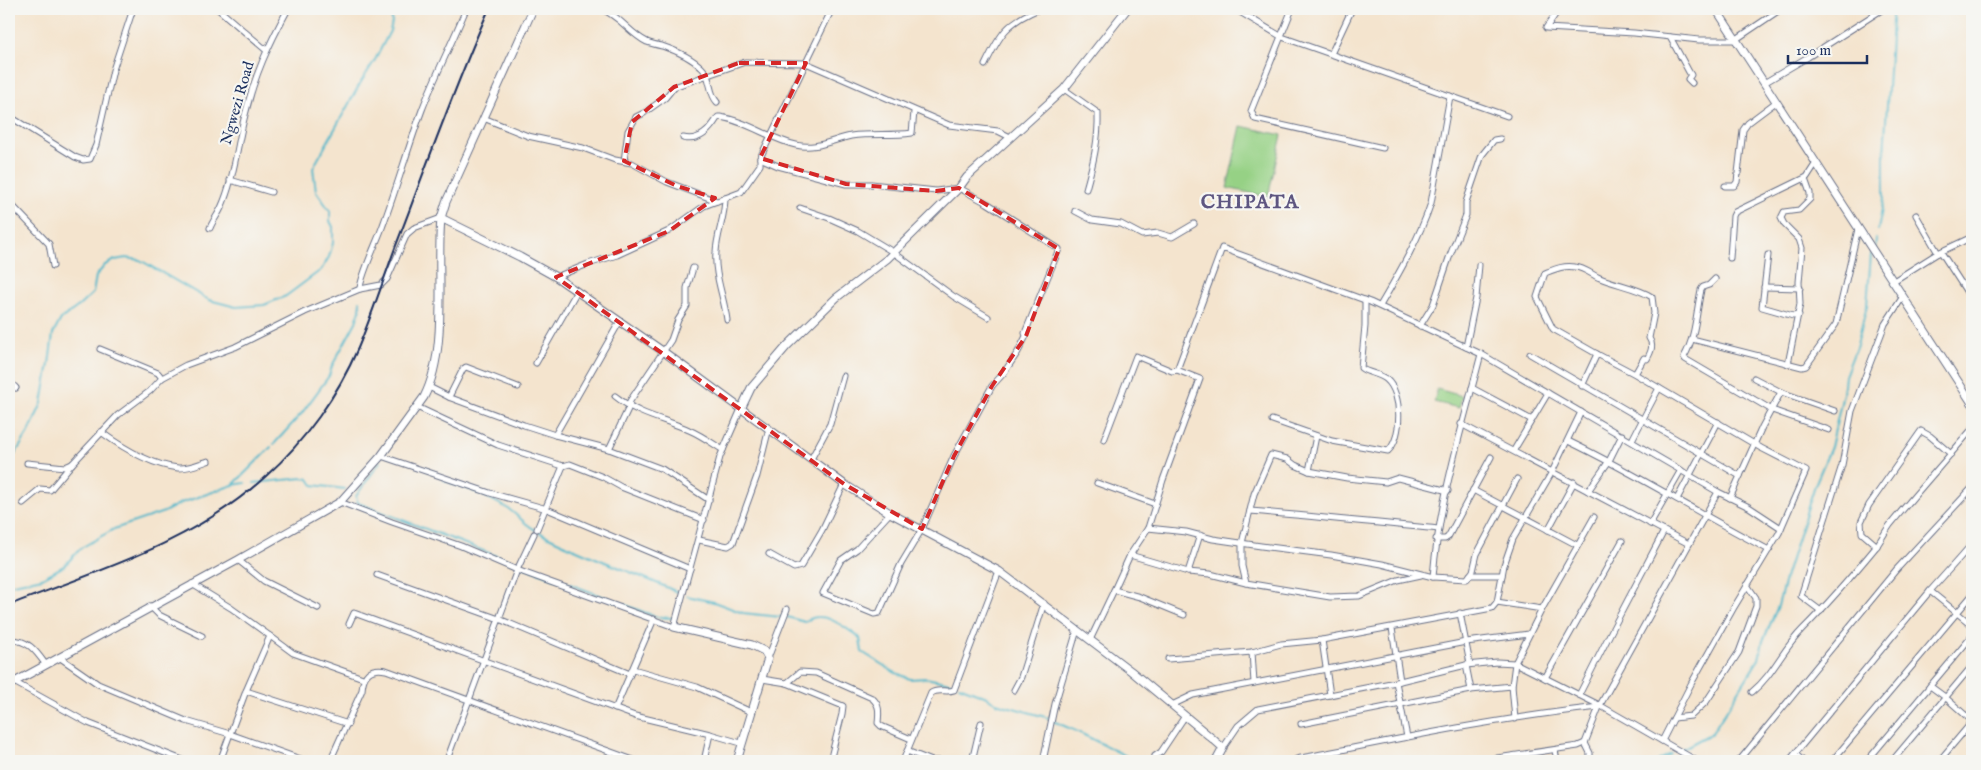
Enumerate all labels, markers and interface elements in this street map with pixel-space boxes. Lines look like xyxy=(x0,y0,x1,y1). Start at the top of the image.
scale bar xyxy=(1788,32,1867,64)
text: 100 m xyxy=(1796,41,1832,60)
street label: Ngwezi Road xyxy=(217,58,259,147)
district label: CHIPATA xyxy=(1201,190,1300,215)

